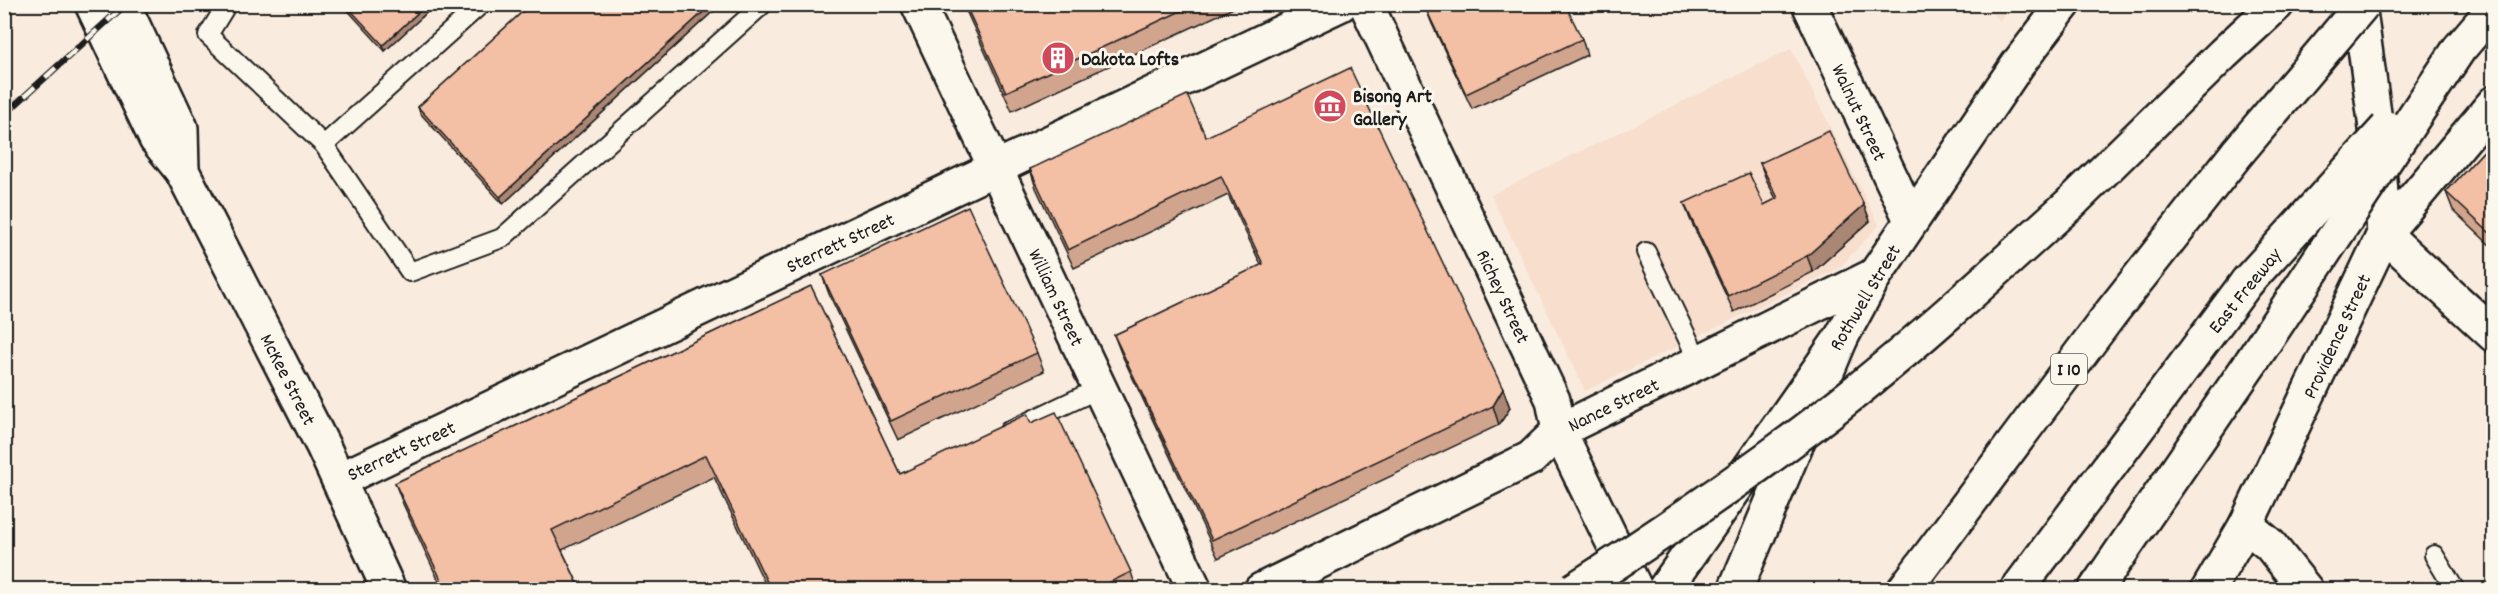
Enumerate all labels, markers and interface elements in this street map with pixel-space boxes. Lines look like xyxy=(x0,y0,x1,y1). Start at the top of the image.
building icon: Dakota Lofts xyxy=(1040,40,1076,76)
place label: Dakota Lofts xyxy=(1081,47,1179,75)
street label: Walnut Street xyxy=(1823,60,1892,166)
place label: Bisong Art Gallery xyxy=(1353,84,1432,135)
museum icon: Bisong Art Gallery xyxy=(1312,88,1348,124)
street label: Sterrett Street xyxy=(783,207,900,282)
street label: Rothwell Street xyxy=(1824,240,1909,357)
street label: East Freeway xyxy=(2203,242,2290,341)
street label: William Street xyxy=(1019,245,1089,352)
street label: Richey Street xyxy=(1467,246,1535,349)
street label: Providence Street xyxy=(2298,270,2380,404)
street label: McKee Street xyxy=(251,330,321,431)
road number: I 10 xyxy=(2051,354,2087,384)
street label: Nance Street xyxy=(1564,373,1665,441)
street label: Sterrett Street xyxy=(344,415,461,490)

